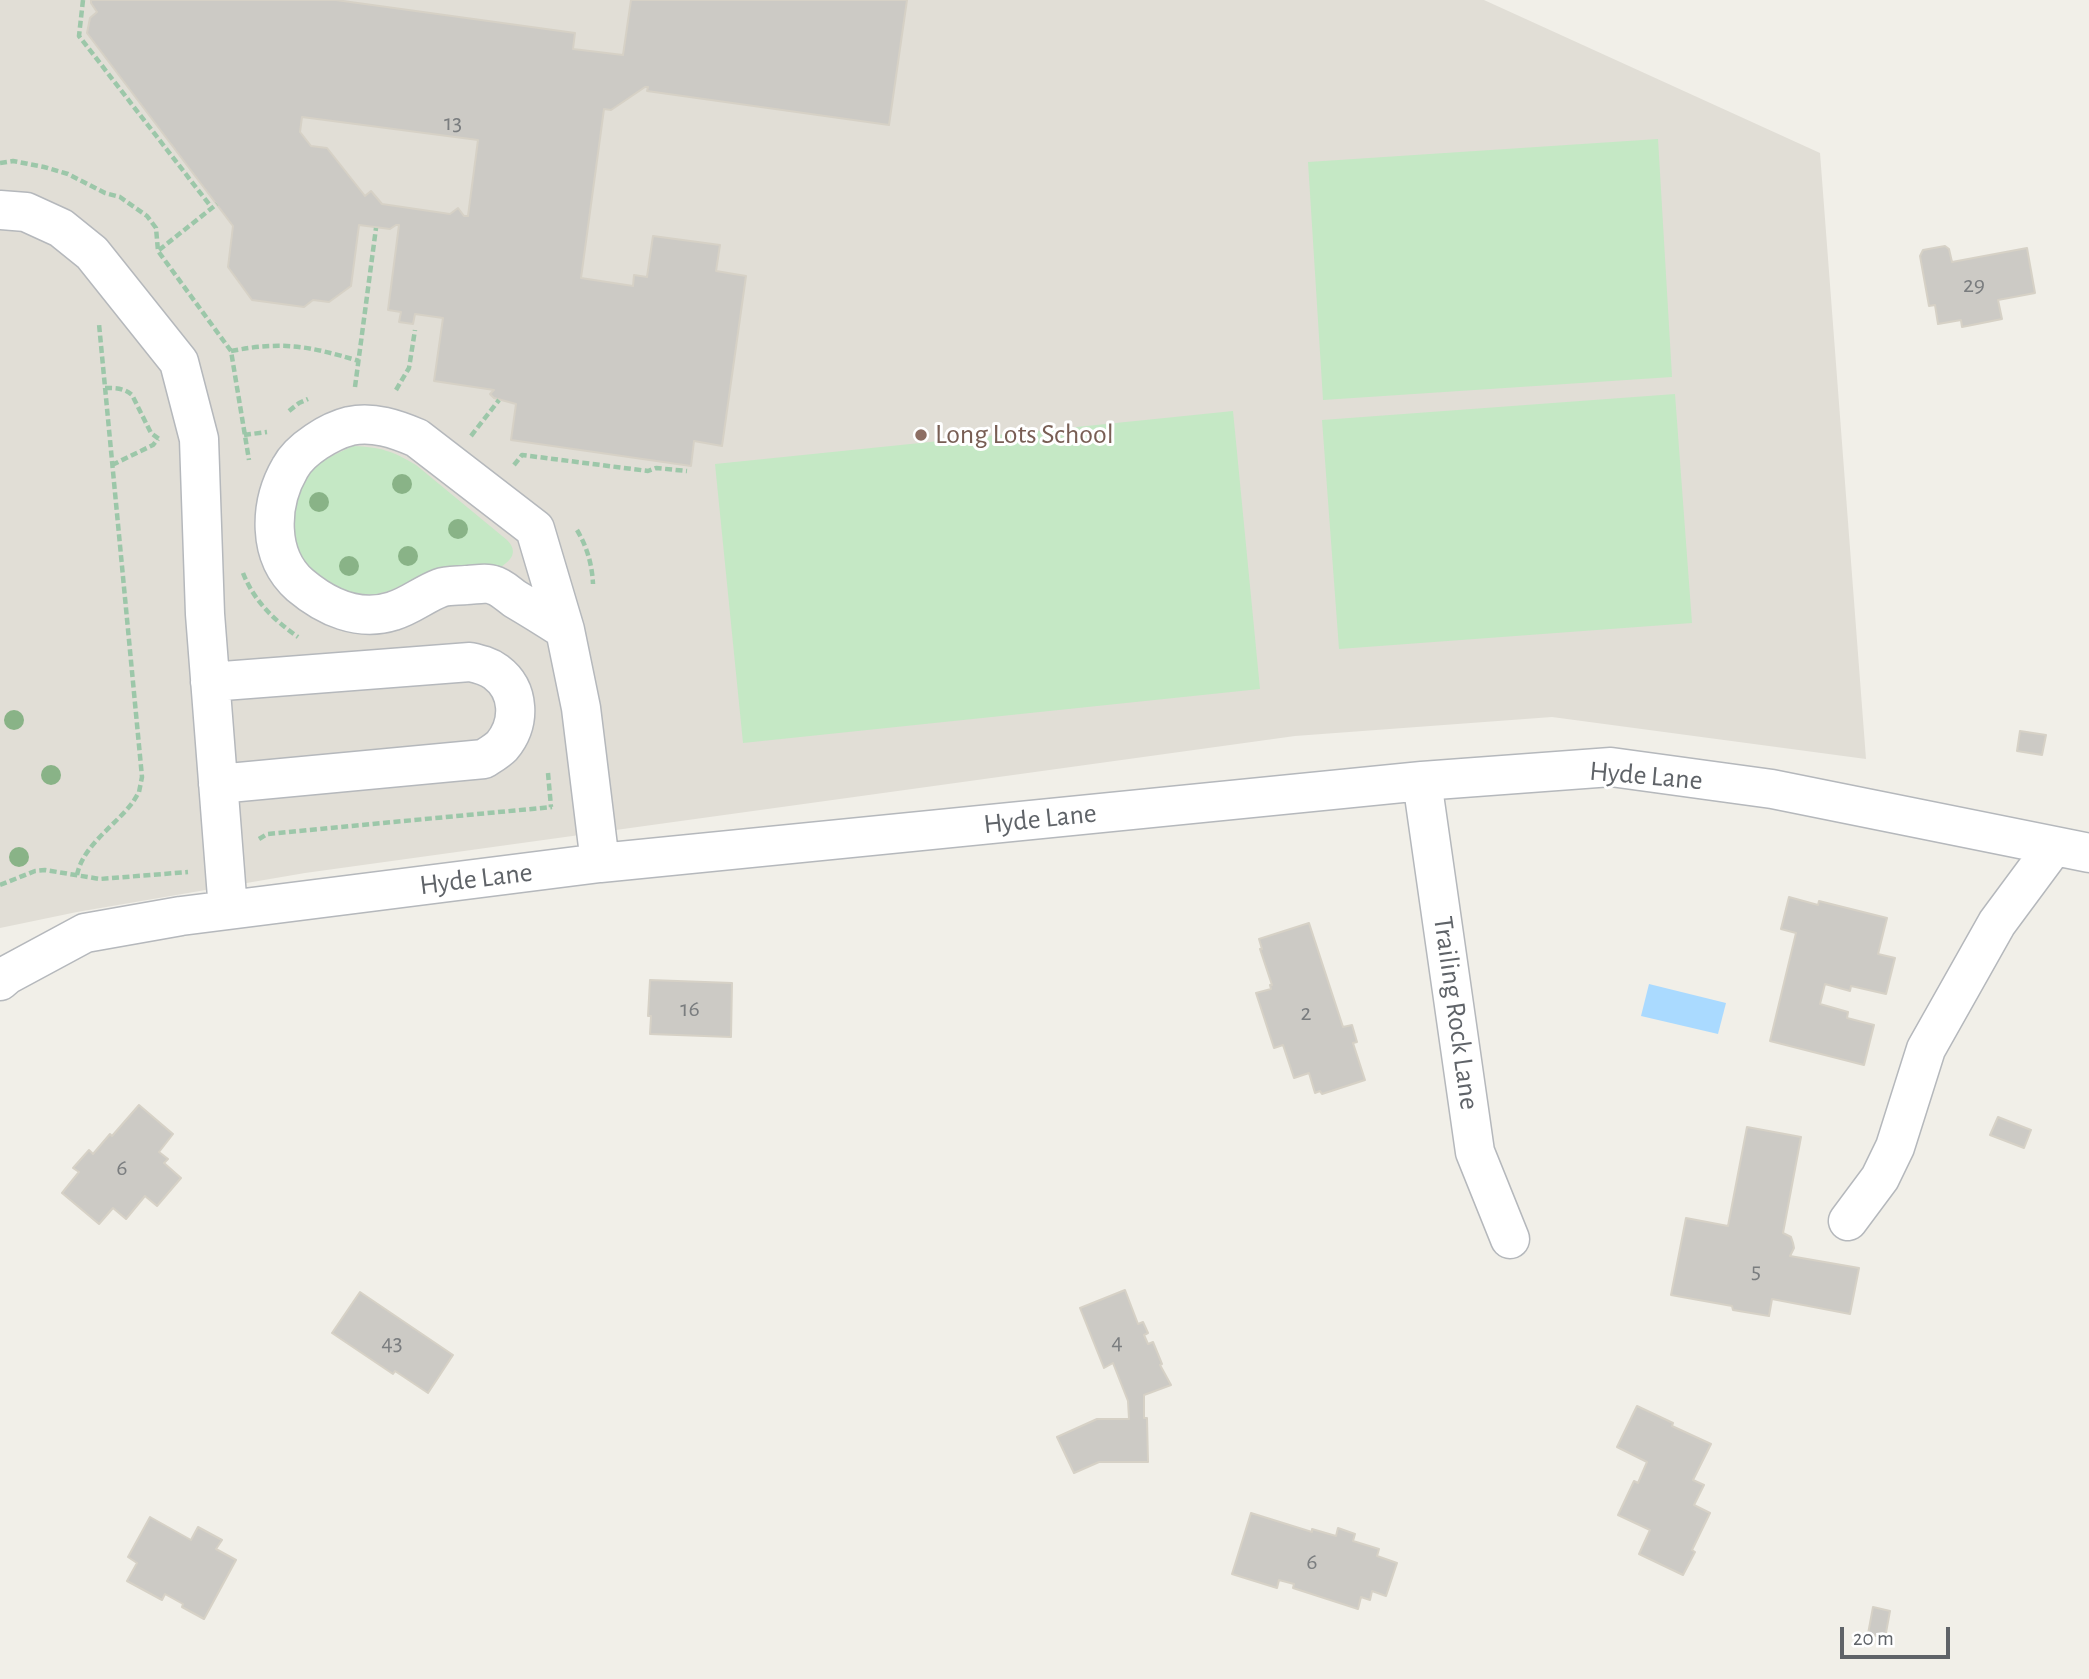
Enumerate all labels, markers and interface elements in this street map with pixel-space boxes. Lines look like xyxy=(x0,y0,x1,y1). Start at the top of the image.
house number: 13 xyxy=(444,109,462,137)
house number: 29 xyxy=(1963,271,1985,299)
place label: Long Lots School xyxy=(935,418,1114,452)
marker: Long Lots School xyxy=(913,427,929,443)
street label: Hyde Lane xyxy=(1588,754,1704,798)
street label: Hyde Lane xyxy=(982,796,1098,842)
street label: Hyde Lane xyxy=(418,855,534,903)
street label: Trailing Rock Lane xyxy=(1426,914,1486,1112)
house number: 16 xyxy=(680,995,700,1023)
house number: 2 xyxy=(1301,999,1311,1027)
house number: 6 xyxy=(116,1154,128,1182)
house number: 5 xyxy=(1751,1257,1761,1285)
house number: 4 xyxy=(1111,1328,1123,1356)
house number: 43 xyxy=(381,1329,403,1357)
house number: 6 xyxy=(1306,1548,1318,1576)
scale bar xyxy=(1844,1612,1954,1656)
text: 20 m xyxy=(1853,1628,1894,1649)

